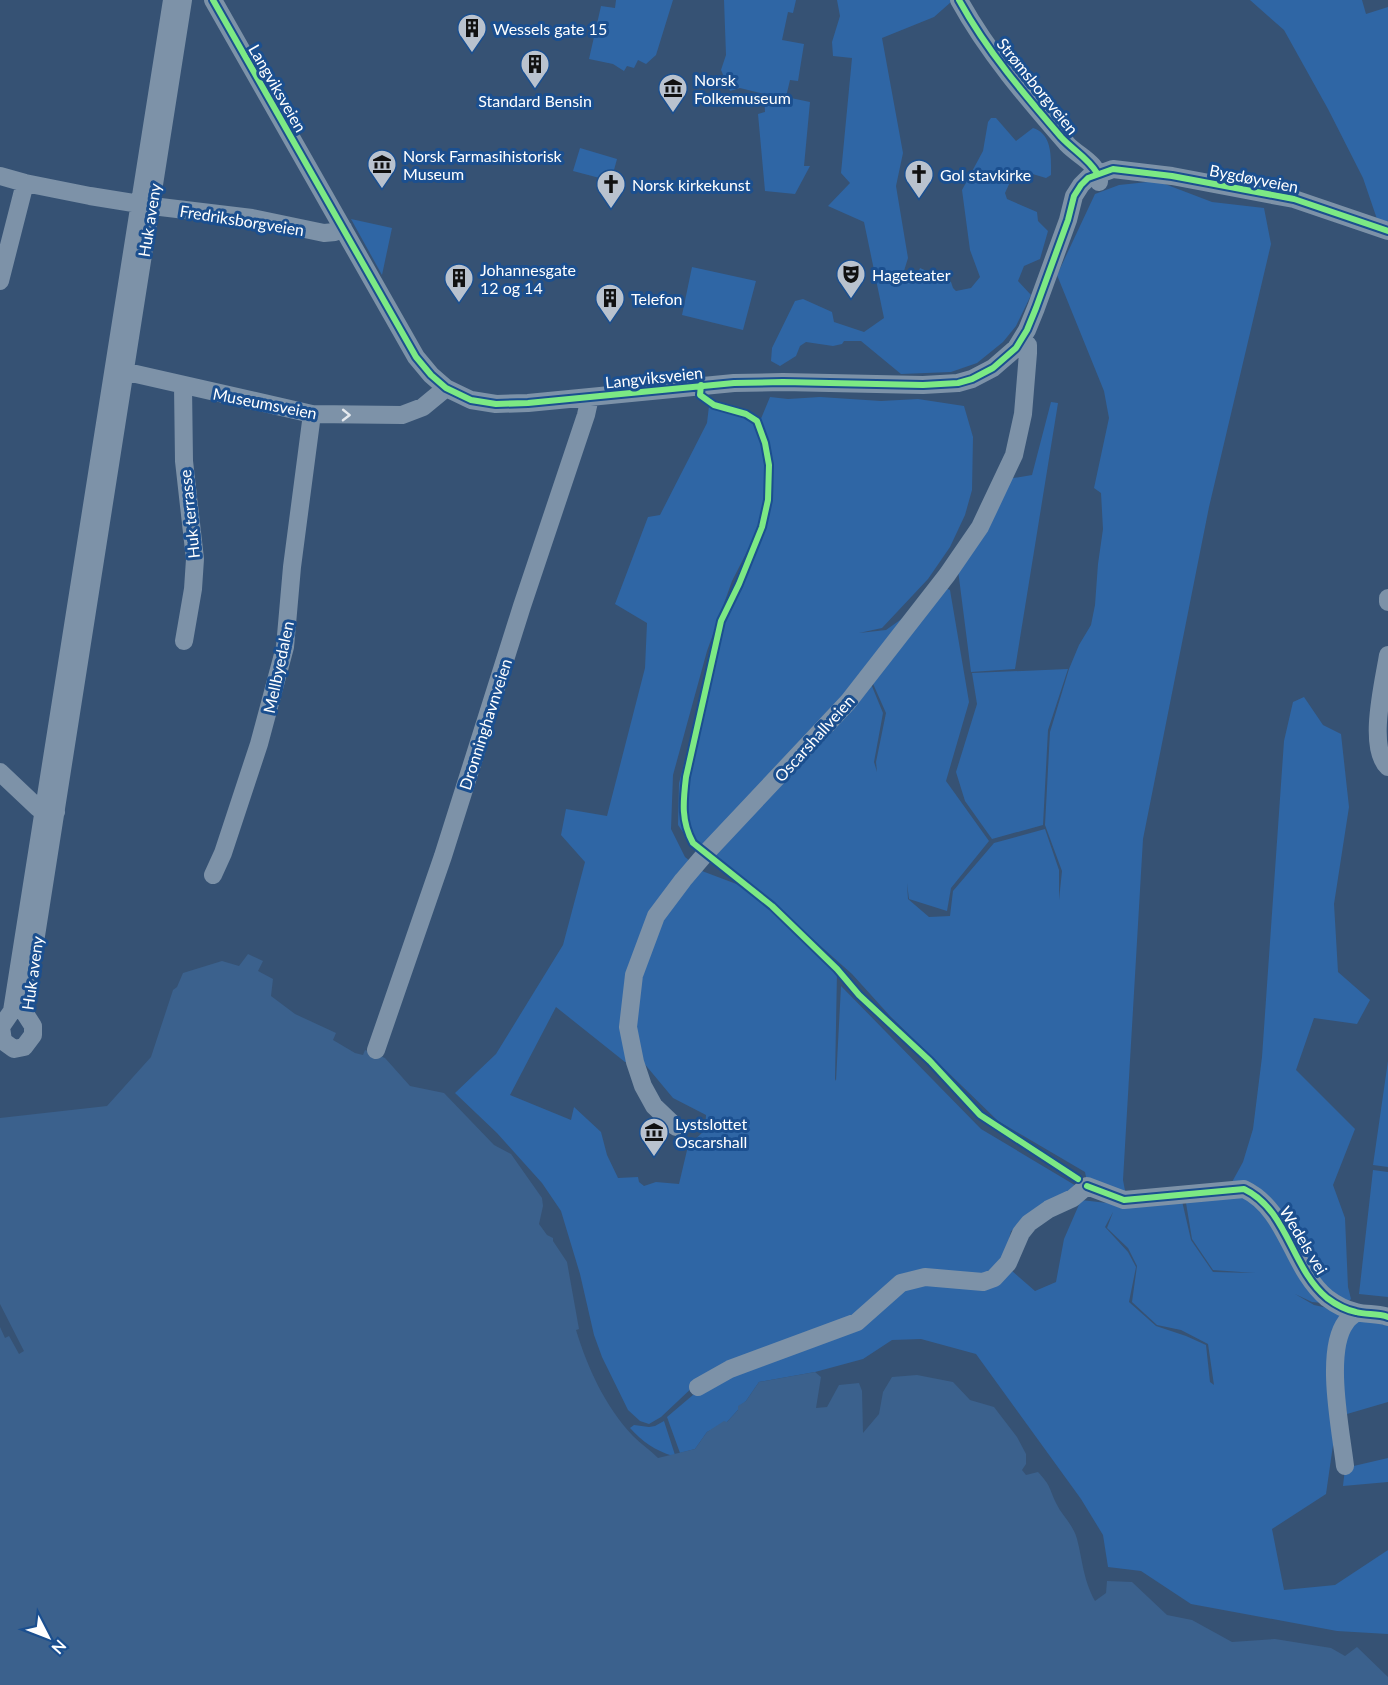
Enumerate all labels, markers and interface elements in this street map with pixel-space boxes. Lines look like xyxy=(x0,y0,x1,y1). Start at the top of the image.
building icon: Wessels gate 15 xyxy=(456,12,488,54)
place label: Wessels gate 15 xyxy=(493,19,607,38)
street label: Strømsborgveien xyxy=(993,34,1083,138)
street label: Langviksveien xyxy=(245,41,311,135)
building icon: Standard Bensin xyxy=(519,48,551,90)
place label: Norsk Folkemuseum xyxy=(694,70,791,107)
museum icon: Norsk Folkemuseum xyxy=(657,72,689,114)
place label: Standard Bensin xyxy=(478,91,592,110)
place label: Norsk Farmasihistorisk Museum xyxy=(403,146,563,183)
museum icon: Norsk Farmasihistorisk Museum xyxy=(366,148,398,190)
church icon: Gol stavkirke xyxy=(903,158,935,200)
street label: Bygdøyveien xyxy=(1208,160,1300,196)
place label: Gol stavkirke xyxy=(940,165,1031,184)
church icon: Norsk kirkekunst xyxy=(595,168,627,210)
place label: Norsk kirkekunst xyxy=(632,175,751,194)
street label: Huk aveny xyxy=(134,181,164,258)
street label: Fredriksborgveien xyxy=(178,201,306,239)
theatre icon: Hageteater xyxy=(835,258,867,300)
place label: Johannesgate 12 og 14 xyxy=(480,260,576,297)
building icon: Johannesgate 12 og 14 xyxy=(443,262,475,304)
place label: Hageteater xyxy=(872,265,951,284)
building icon: Telefon xyxy=(594,282,626,324)
place label: Telefon xyxy=(631,289,682,308)
street label: Langviksveien xyxy=(604,362,704,392)
street label: Museumsveien xyxy=(211,384,319,422)
one-way arrow xyxy=(342,409,351,421)
street label: Huk terrasse xyxy=(175,469,203,559)
street label: Mellbyedalen xyxy=(259,619,297,715)
street label: Dronninghavnveien xyxy=(455,656,515,792)
street label: Oscarshallveien xyxy=(770,691,858,785)
street label: Huk aveny xyxy=(17,934,47,1011)
place label: Lystslottet Oscarshall xyxy=(675,1114,747,1151)
museum icon: Lystslottet Oscarshall xyxy=(638,1116,670,1158)
street label: Wedels vei xyxy=(1276,1202,1332,1278)
north arrow xyxy=(18,1607,78,1667)
text: N xyxy=(48,1636,71,1658)

